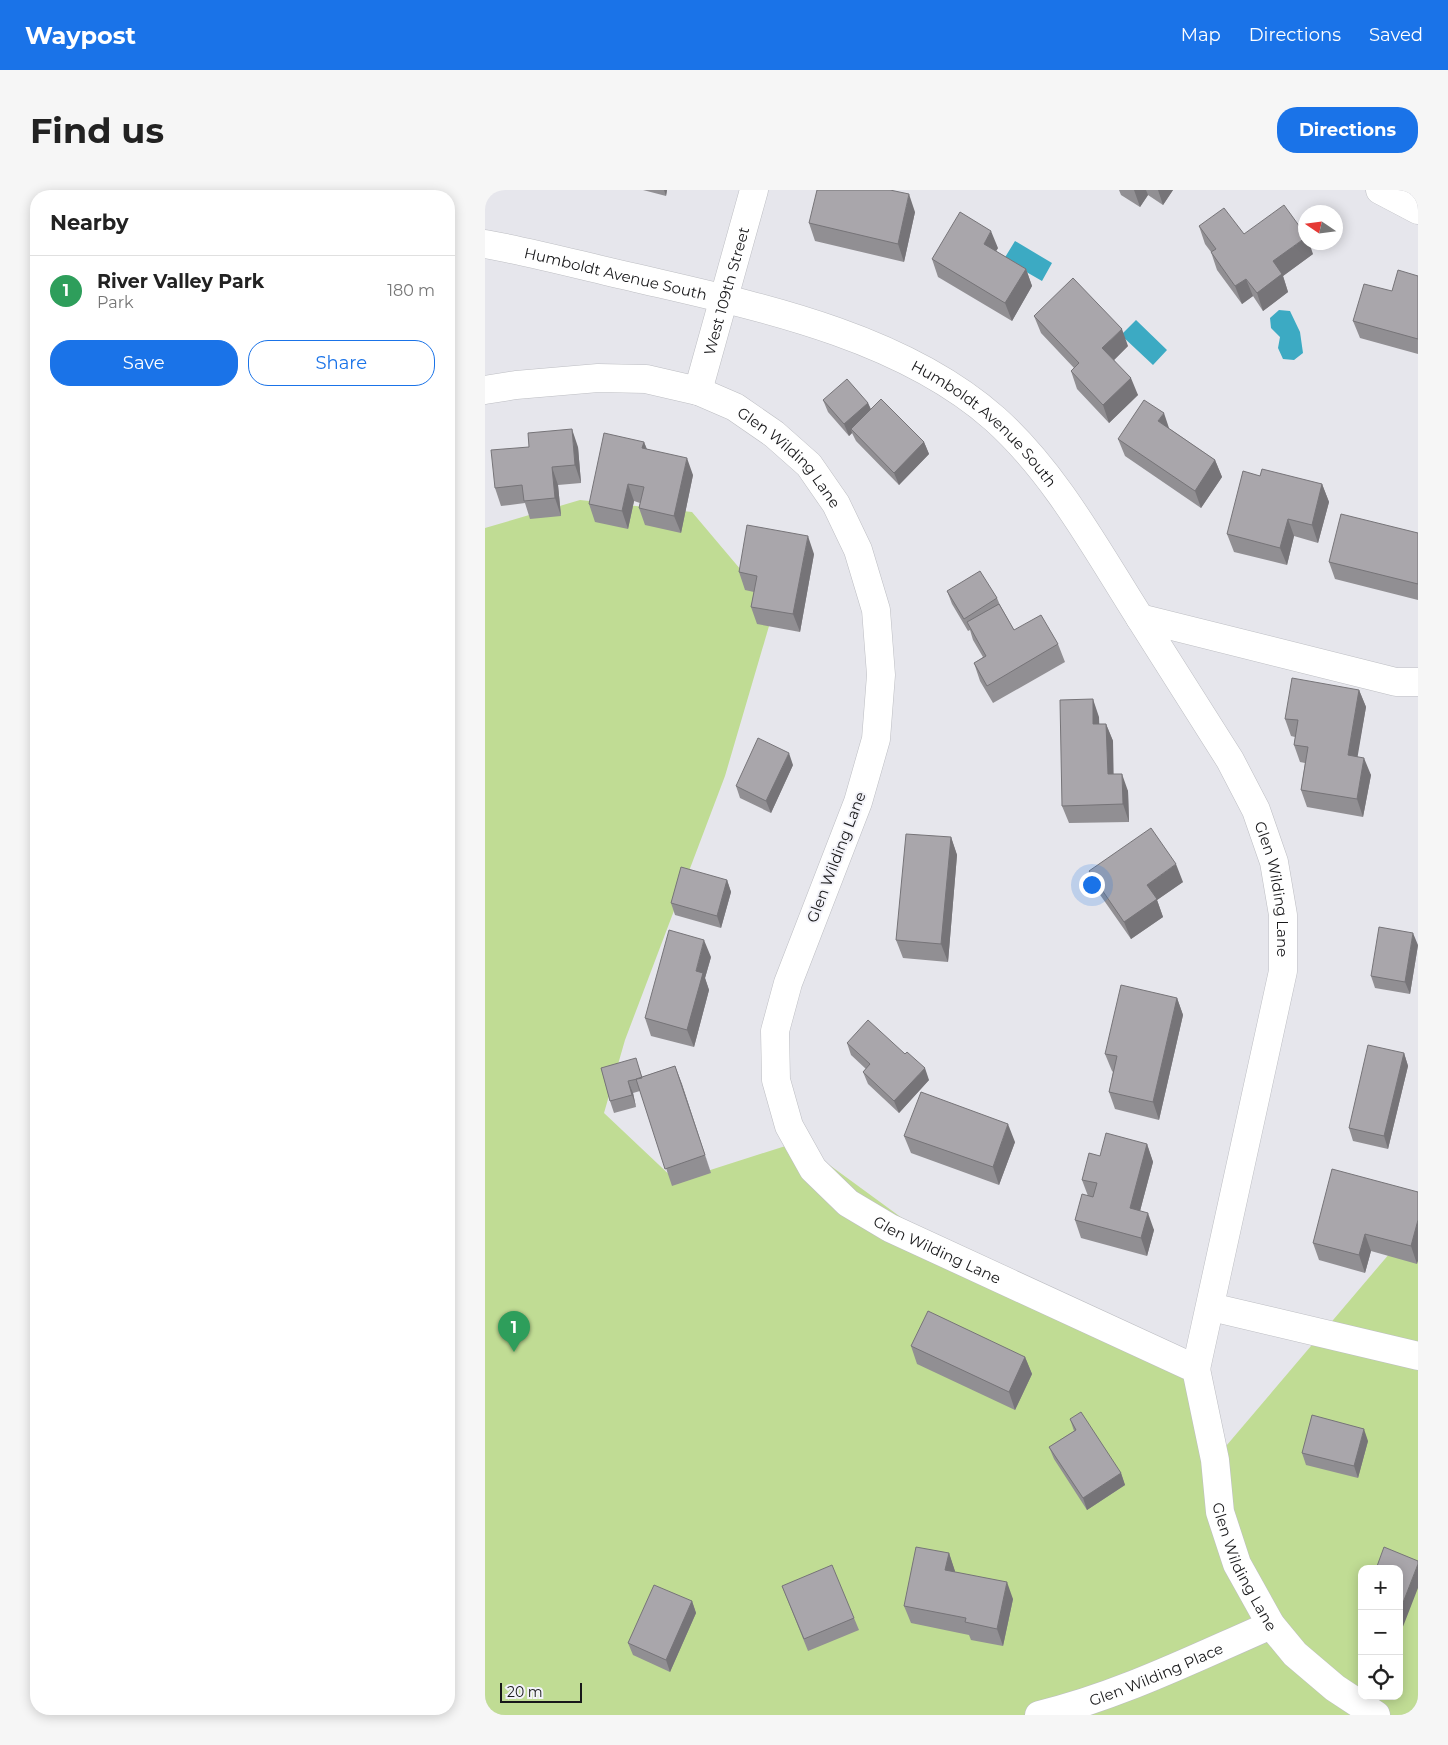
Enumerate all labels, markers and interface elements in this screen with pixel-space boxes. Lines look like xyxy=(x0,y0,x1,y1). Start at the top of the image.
text: Waypost xyxy=(25,21,136,50)
text: Map xyxy=(1181,24,1221,46)
text: Directions xyxy=(1249,24,1341,46)
text: Saved xyxy=(1369,24,1423,46)
button: Directions xyxy=(1277,107,1418,153)
text: Find us xyxy=(30,109,164,152)
north arrow xyxy=(1298,205,1343,250)
text: Nearby xyxy=(50,210,129,235)
street label: West 109th Street xyxy=(699,224,753,357)
street label: Humboldt Avenue South xyxy=(522,243,709,304)
text: River Valley Park xyxy=(97,270,264,293)
text: 1 xyxy=(63,281,69,300)
text: 180 m xyxy=(387,281,435,300)
text: Park xyxy=(97,293,134,312)
button: Save xyxy=(50,340,238,386)
button: Share xyxy=(248,340,435,386)
street label: Humboldt Avenue South xyxy=(908,355,1061,490)
street label: Glen Wilding Lane xyxy=(734,402,845,511)
street label: Glen Wilding Lane xyxy=(802,789,870,925)
street label: Glen Wilding Lane xyxy=(1251,818,1293,957)
your location xyxy=(1079,872,1105,898)
street label: Glen Wilding Lane xyxy=(870,1211,1004,1287)
pin: 1 xyxy=(498,1311,530,1352)
street label: Glen Wilding Lane xyxy=(1210,1502,1281,1635)
map controls xyxy=(1358,1565,1403,1700)
button: + xyxy=(1358,1565,1403,1610)
button: − xyxy=(1358,1610,1403,1655)
street label: Glen Wilding Place xyxy=(1086,1638,1226,1710)
button: locate xyxy=(1358,1655,1403,1700)
scale bar xyxy=(500,1680,583,1703)
text: 20 m xyxy=(507,1683,543,1701)

